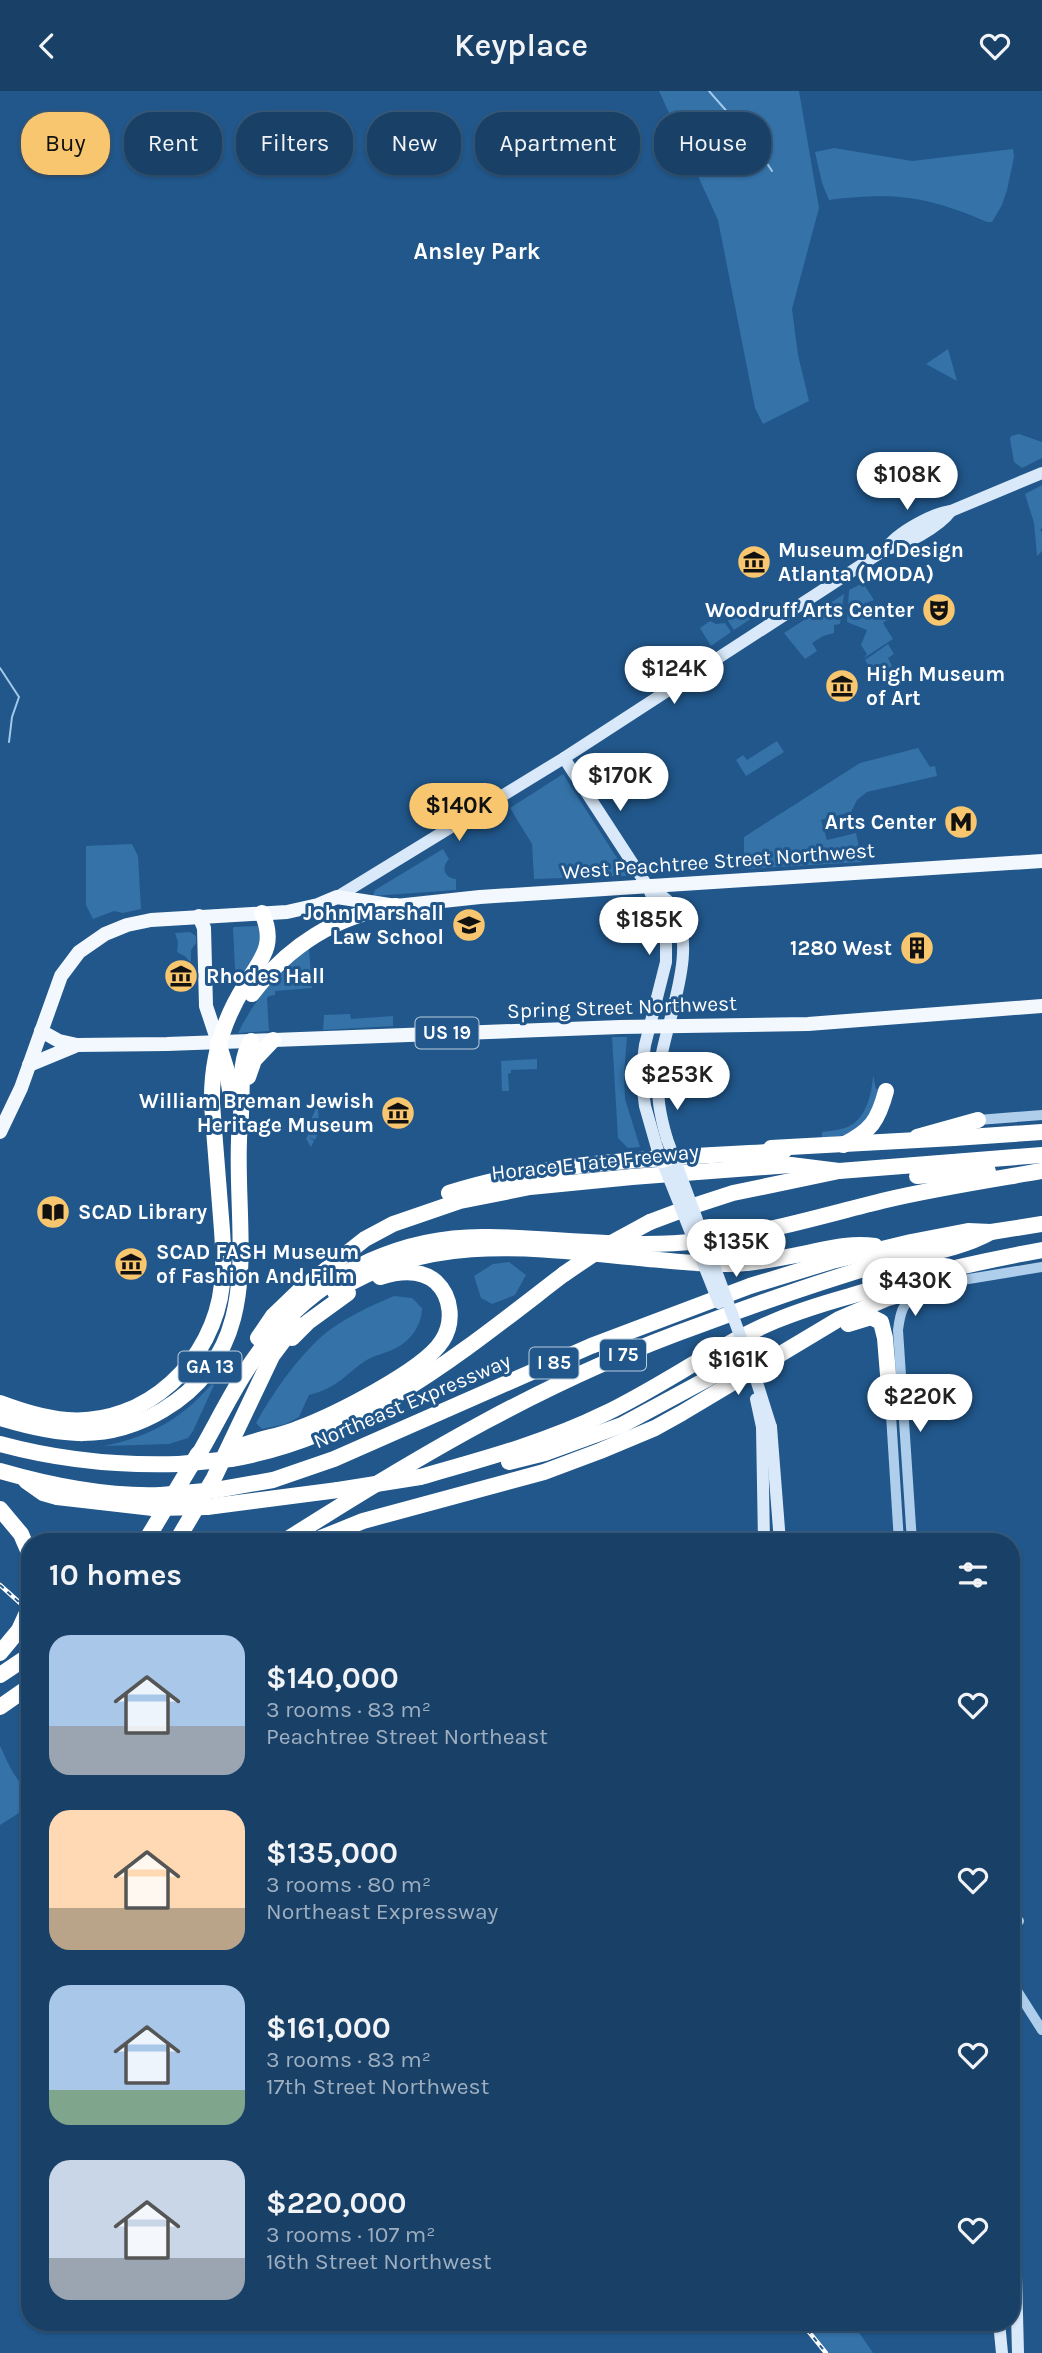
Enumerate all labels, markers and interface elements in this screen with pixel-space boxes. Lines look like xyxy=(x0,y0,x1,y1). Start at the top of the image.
icon: back xyxy=(28,27,66,65)
text: Keyplace xyxy=(454,27,588,64)
icon: heart xyxy=(976,27,1014,65)
chip: Buy xyxy=(21,112,110,175)
chip: Rent xyxy=(124,112,222,175)
chip: Filters xyxy=(236,112,353,175)
chip: New xyxy=(367,112,461,175)
chip: Apartment xyxy=(475,112,640,175)
chip: House xyxy=(654,112,771,175)
district label: Ansley Park xyxy=(414,238,541,265)
pin: $108K xyxy=(858,453,956,512)
text: $108K xyxy=(873,461,941,488)
place label: Museum of Design Atlanta (MODA) xyxy=(778,538,964,586)
museum icon: Museum of Design Atlanta (MODA) xyxy=(735,543,773,581)
theatre icon: Woodruff Arts Center xyxy=(920,591,958,629)
place label: Woodruff Arts Center xyxy=(705,598,915,622)
pin: $124K xyxy=(625,647,723,706)
text: $124K xyxy=(641,655,707,682)
place label: High Museum of Art xyxy=(866,662,1005,710)
museum icon: High Museum of Art xyxy=(823,667,861,705)
pin: $170K xyxy=(571,753,669,813)
text: $170K xyxy=(587,762,653,789)
pin: $140K xyxy=(410,783,508,843)
text: $140K xyxy=(425,792,493,819)
metro station icon: Arts Center xyxy=(942,803,980,841)
place label: Arts Center xyxy=(825,810,937,834)
street label: West Peachtree Street Northwest xyxy=(561,838,875,884)
pin: $185K xyxy=(600,897,698,957)
place label: John Marshall Law School xyxy=(303,901,444,949)
school or university icon: John Marshall Law School xyxy=(450,906,488,944)
text: $185K xyxy=(615,906,683,933)
building icon: 1280 West xyxy=(898,929,936,967)
place label: 1280 West xyxy=(790,936,892,960)
museum icon: Rhodes Hall xyxy=(162,957,200,995)
place label: Rhodes Hall xyxy=(206,964,325,988)
street label: Spring Street Northwest xyxy=(507,991,737,1023)
road number: US 19 xyxy=(416,1017,478,1049)
pin: $253K xyxy=(628,1053,726,1112)
text: $253K xyxy=(641,1061,713,1088)
place label: William Breman Jewish Heritage Museum xyxy=(139,1089,374,1137)
museum icon: William Breman Jewish Heritage Museum xyxy=(379,1094,417,1132)
street label: Horace E Tate Freeway xyxy=(490,1139,700,1185)
library icon: SCAD Library xyxy=(34,1193,72,1231)
place label: SCAD Library xyxy=(78,1200,207,1224)
pin: $135K xyxy=(687,1219,785,1279)
text: $135K xyxy=(703,1228,769,1255)
place label: SCAD FASH Museum of Fashion And Film xyxy=(156,1240,359,1288)
museum icon: SCAD FASH Museum of Fashion And Film xyxy=(112,1245,150,1283)
pin: $430K xyxy=(866,1259,964,1318)
text: $430K xyxy=(878,1267,952,1294)
pin: $161K xyxy=(689,1337,787,1397)
road number: I 75 xyxy=(600,1339,646,1371)
text: $161K xyxy=(707,1346,769,1373)
road number: I 85 xyxy=(530,1347,578,1379)
street label: Northeast Expressway xyxy=(310,1348,515,1453)
road number: GA 13 xyxy=(178,1351,242,1383)
pin: $220K xyxy=(871,1375,969,1434)
text: $220K xyxy=(883,1383,957,1410)
icon: filters xyxy=(954,1556,992,1594)
text: 10 homes xyxy=(49,1557,182,1593)
text: $140,000 xyxy=(266,1660,399,1696)
icon: home xyxy=(105,1663,189,1747)
icon: heart xyxy=(954,1686,992,1724)
text: 3 rooms · 83 m² xyxy=(266,1696,431,1723)
text: Peachtree Street Northeast xyxy=(266,1723,548,1750)
text: $135,000 xyxy=(266,1835,398,1871)
icon: home xyxy=(105,1838,189,1922)
icon: heart xyxy=(954,1861,992,1899)
text: 3 rooms · 80 m² xyxy=(266,1871,431,1898)
text: Northeast Expressway xyxy=(266,1898,498,1925)
text: $161,000 xyxy=(266,2010,391,2046)
icon: home xyxy=(105,2013,189,2097)
icon: heart xyxy=(954,2036,992,2074)
text: 3 rooms · 83 m² xyxy=(266,2046,431,2073)
text: 17th Street Northwest xyxy=(266,2073,489,2100)
text: $220,000 xyxy=(266,2185,406,2221)
icon: home xyxy=(105,2188,189,2272)
icon: heart xyxy=(954,2211,992,2249)
text: 3 rooms · 107 m² xyxy=(266,2221,435,2248)
text: 16th Street Northwest xyxy=(266,2248,492,2275)

